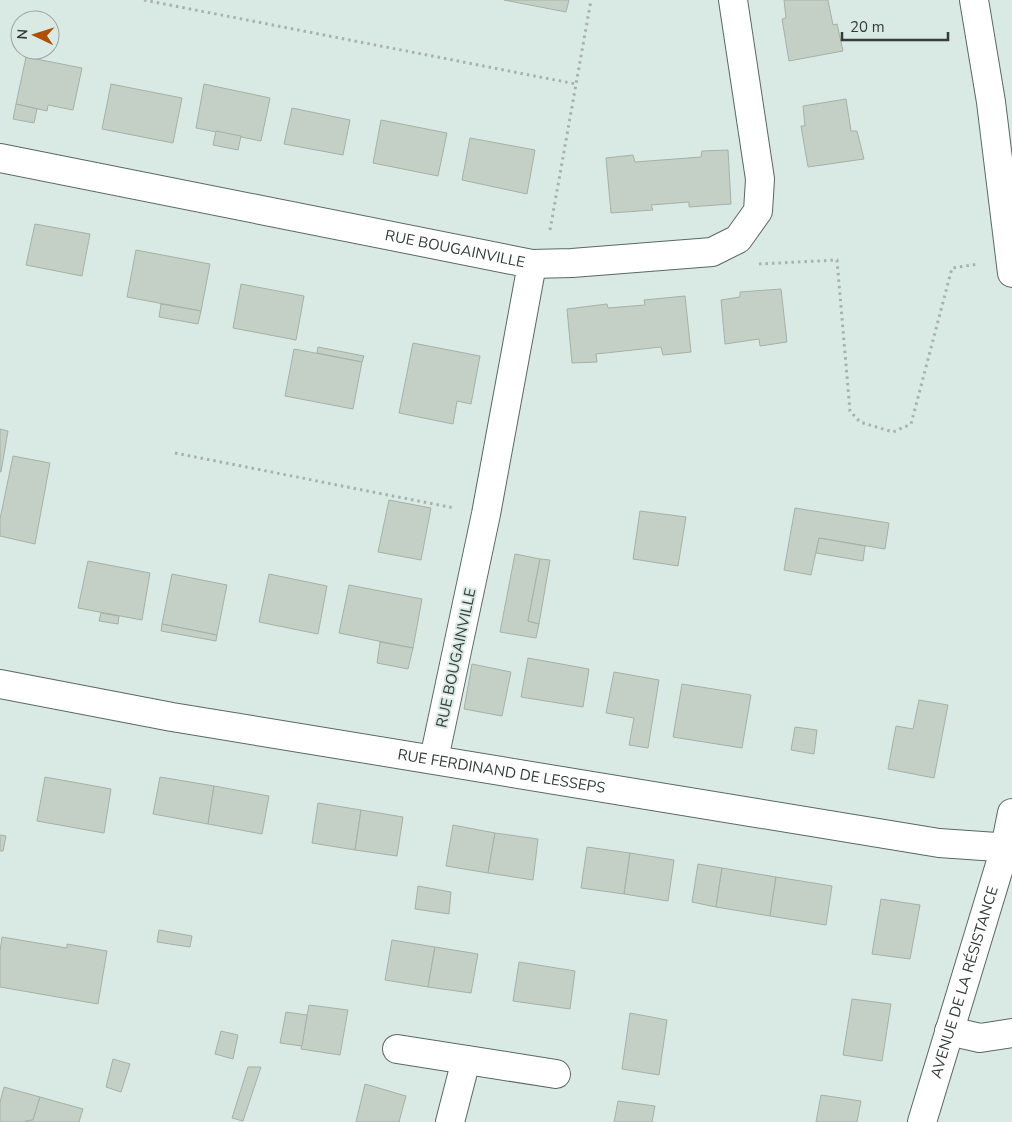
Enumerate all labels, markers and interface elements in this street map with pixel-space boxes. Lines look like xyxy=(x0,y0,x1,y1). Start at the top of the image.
north arrow xyxy=(10,10,60,60)
scale bar xyxy=(842,10,948,42)
text: 20 m xyxy=(850,17,885,37)
text: N xyxy=(13,28,32,40)
street label: RUE BOUGAINVILLE xyxy=(383,225,527,272)
street label: RUE BOUGAINVILLE xyxy=(431,586,481,730)
street label: RUE FERDINAND DE LESSEPS xyxy=(396,744,607,798)
street label: AVENUE DE LA RÉSISTANCE xyxy=(926,884,1003,1081)

